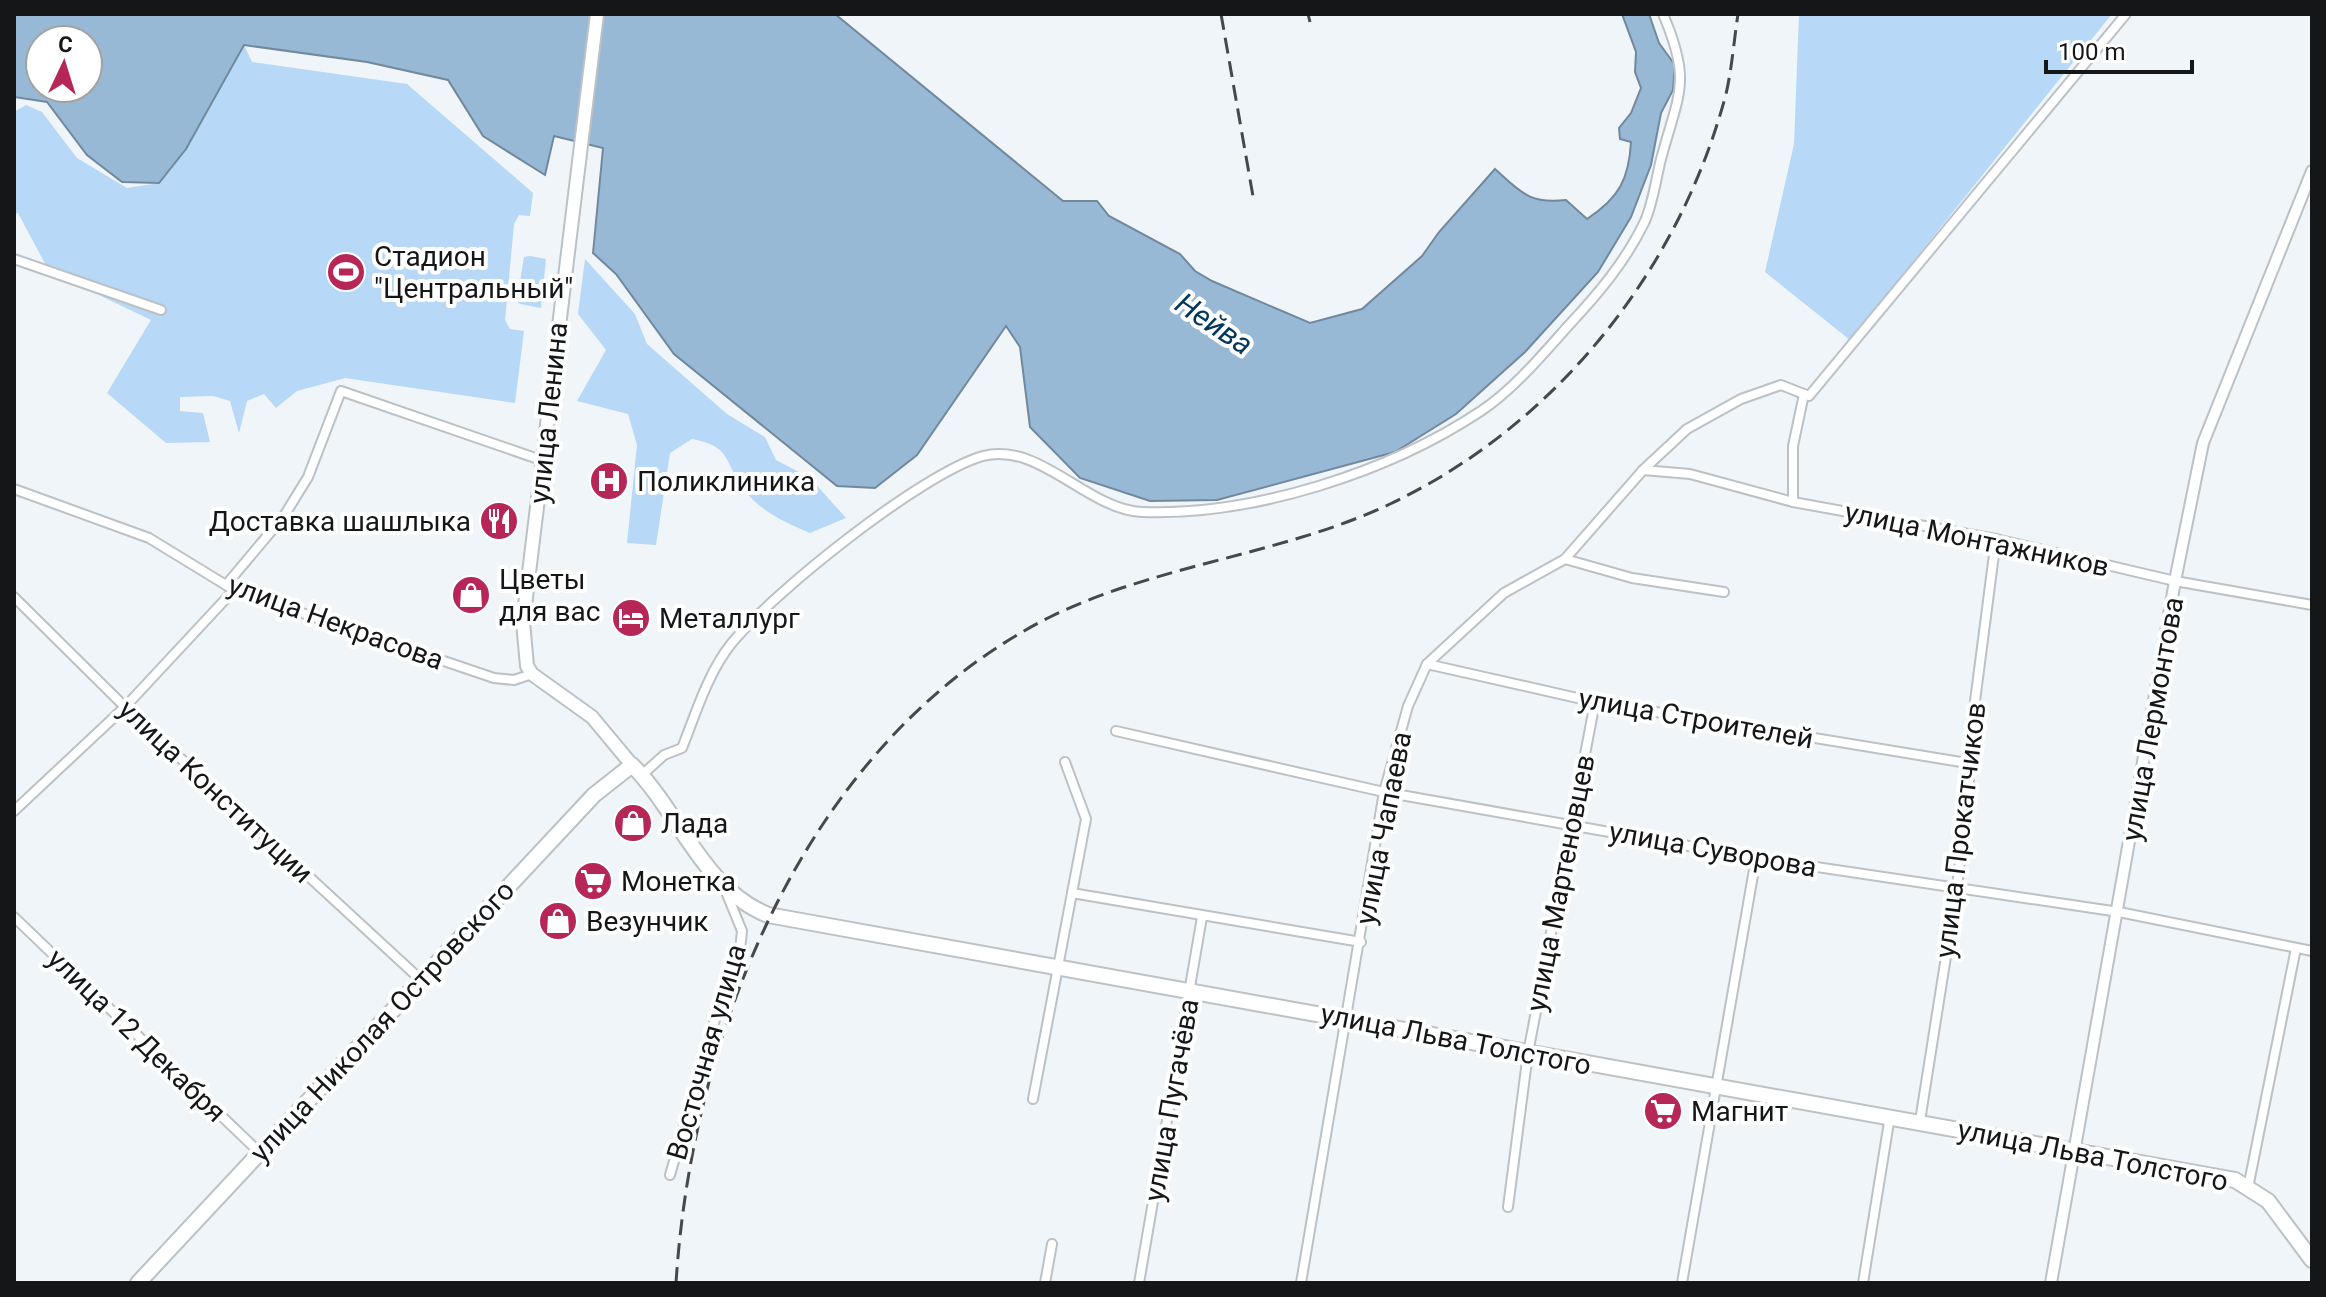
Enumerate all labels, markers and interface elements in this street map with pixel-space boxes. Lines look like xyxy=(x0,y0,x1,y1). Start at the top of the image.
north arrow xyxy=(24,24,104,104)
scale bar xyxy=(2046,24,2192,74)
text: С xyxy=(57,32,73,58)
text: 100 m xyxy=(2058,38,2125,66)
place label: Стадион "Центральный" xyxy=(374,240,573,305)
sports icon: Стадион "Центральный" xyxy=(325,251,367,293)
water label: Нейва xyxy=(1169,285,1259,362)
street label: улица Ленина xyxy=(523,321,574,505)
hospital icon: Поликлиника xyxy=(588,460,630,502)
place label: Поликлиника xyxy=(637,465,815,498)
street label: улица Монтажников xyxy=(1842,495,2112,584)
restaurant icon: Доставка шашлыка xyxy=(478,500,520,542)
place label: Доставка шашлыка xyxy=(209,505,471,538)
place label: Цветы для вас xyxy=(499,563,600,628)
street label: улица Некрасова xyxy=(224,568,448,677)
shop icon: Цветы для вас xyxy=(450,574,492,616)
street label: улица Лермонтова xyxy=(2115,595,2190,844)
hotel icon: Металлург xyxy=(610,597,652,639)
place label: Металлург xyxy=(659,602,800,635)
street label: улица Строителей xyxy=(1576,682,1816,755)
street label: улица Конституции xyxy=(112,693,320,890)
street label: улица Прокатчиков xyxy=(1928,700,1993,960)
street label: улица Чапаева xyxy=(1349,729,1418,927)
street label: улица Мартеновцев xyxy=(1519,752,1602,1014)
shop icon: Лада xyxy=(612,802,654,844)
place label: Лада xyxy=(661,807,728,840)
street label: улица Суворова xyxy=(1607,815,1819,884)
supermarket icon: Монетка xyxy=(572,860,614,902)
place label: Монетка xyxy=(621,865,736,898)
street label: улица Николая Островского xyxy=(243,874,521,1169)
shop icon: Везунчик xyxy=(537,900,579,942)
place label: Везунчик xyxy=(586,905,708,938)
street label: Восточная улица xyxy=(660,941,753,1164)
street label: улица 12 Декабря xyxy=(41,942,233,1129)
street label: улица Пугачёва xyxy=(1137,996,1206,1204)
street label: улица Льва Толстого xyxy=(1318,997,1594,1082)
supermarket icon: Магнит xyxy=(1642,1090,1684,1132)
place label: Магнит xyxy=(1691,1095,1788,1128)
street label: улица Льва Толстого xyxy=(1955,1113,2231,1198)

